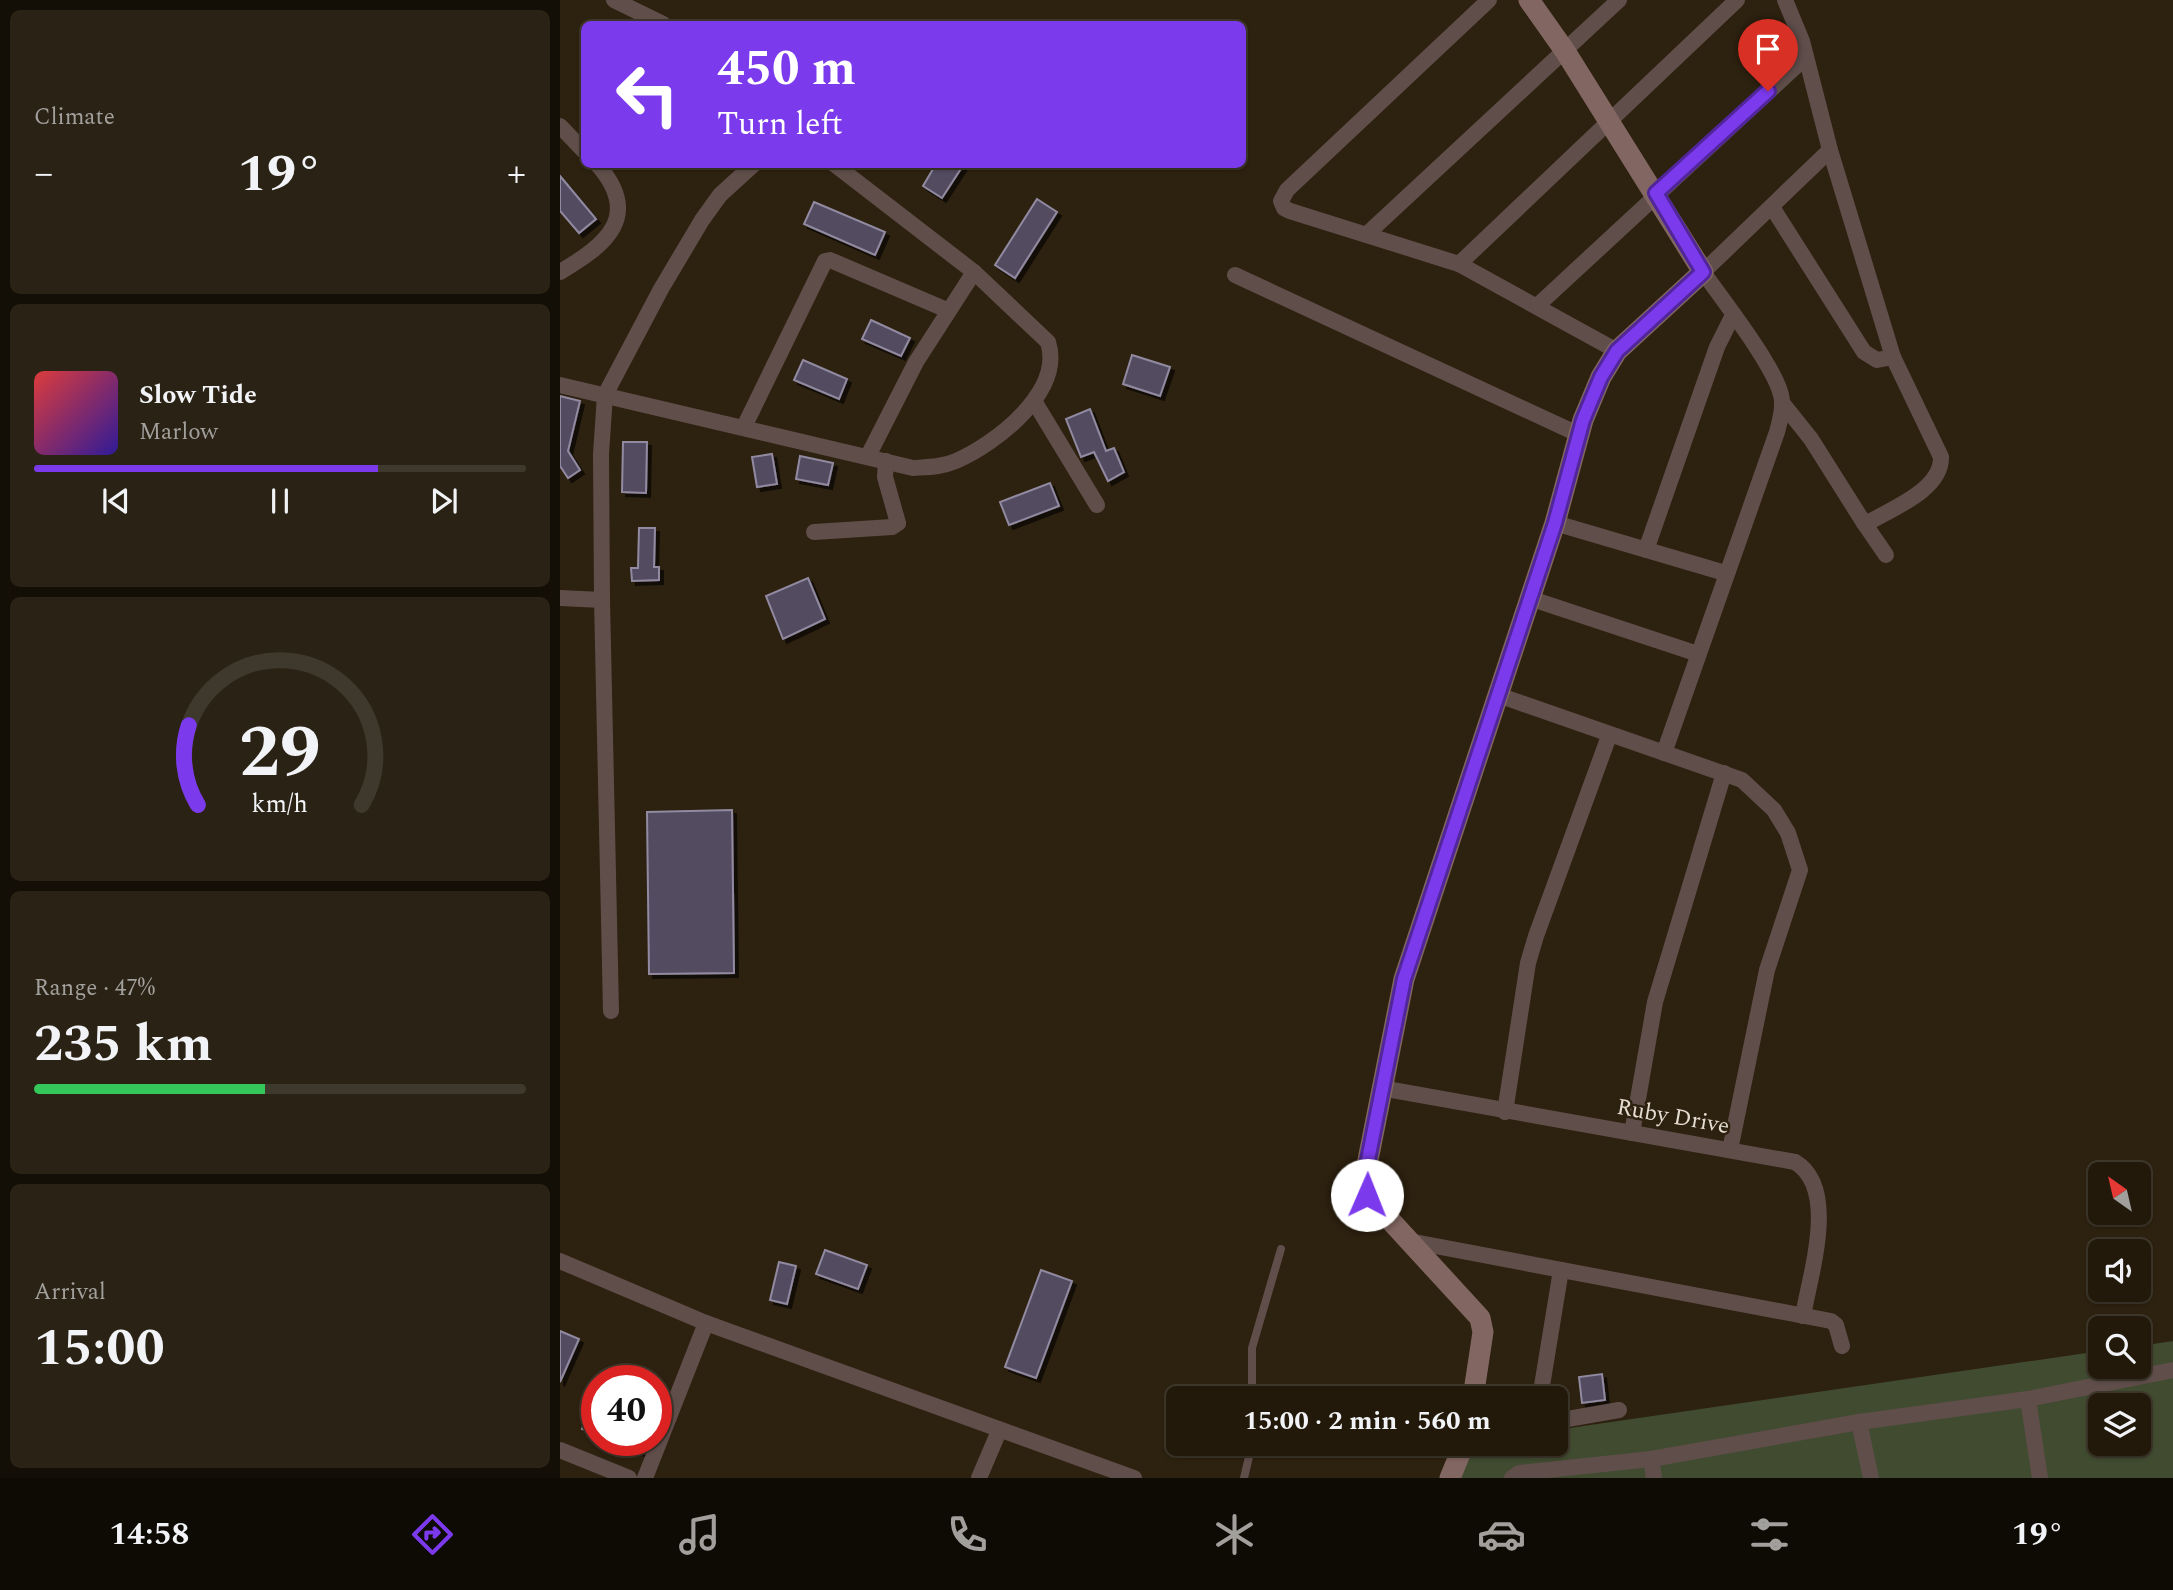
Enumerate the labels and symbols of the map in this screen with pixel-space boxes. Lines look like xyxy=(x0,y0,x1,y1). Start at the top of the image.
pin xyxy=(1738,19,1798,91)
street label: Ruby Drive xyxy=(1614,1090,1732,1144)
position arrow xyxy=(1330,1158,1404,1232)
north arrow xyxy=(2088,1162,2151,1225)
speed limit sign: 40 xyxy=(581,1365,672,1456)

